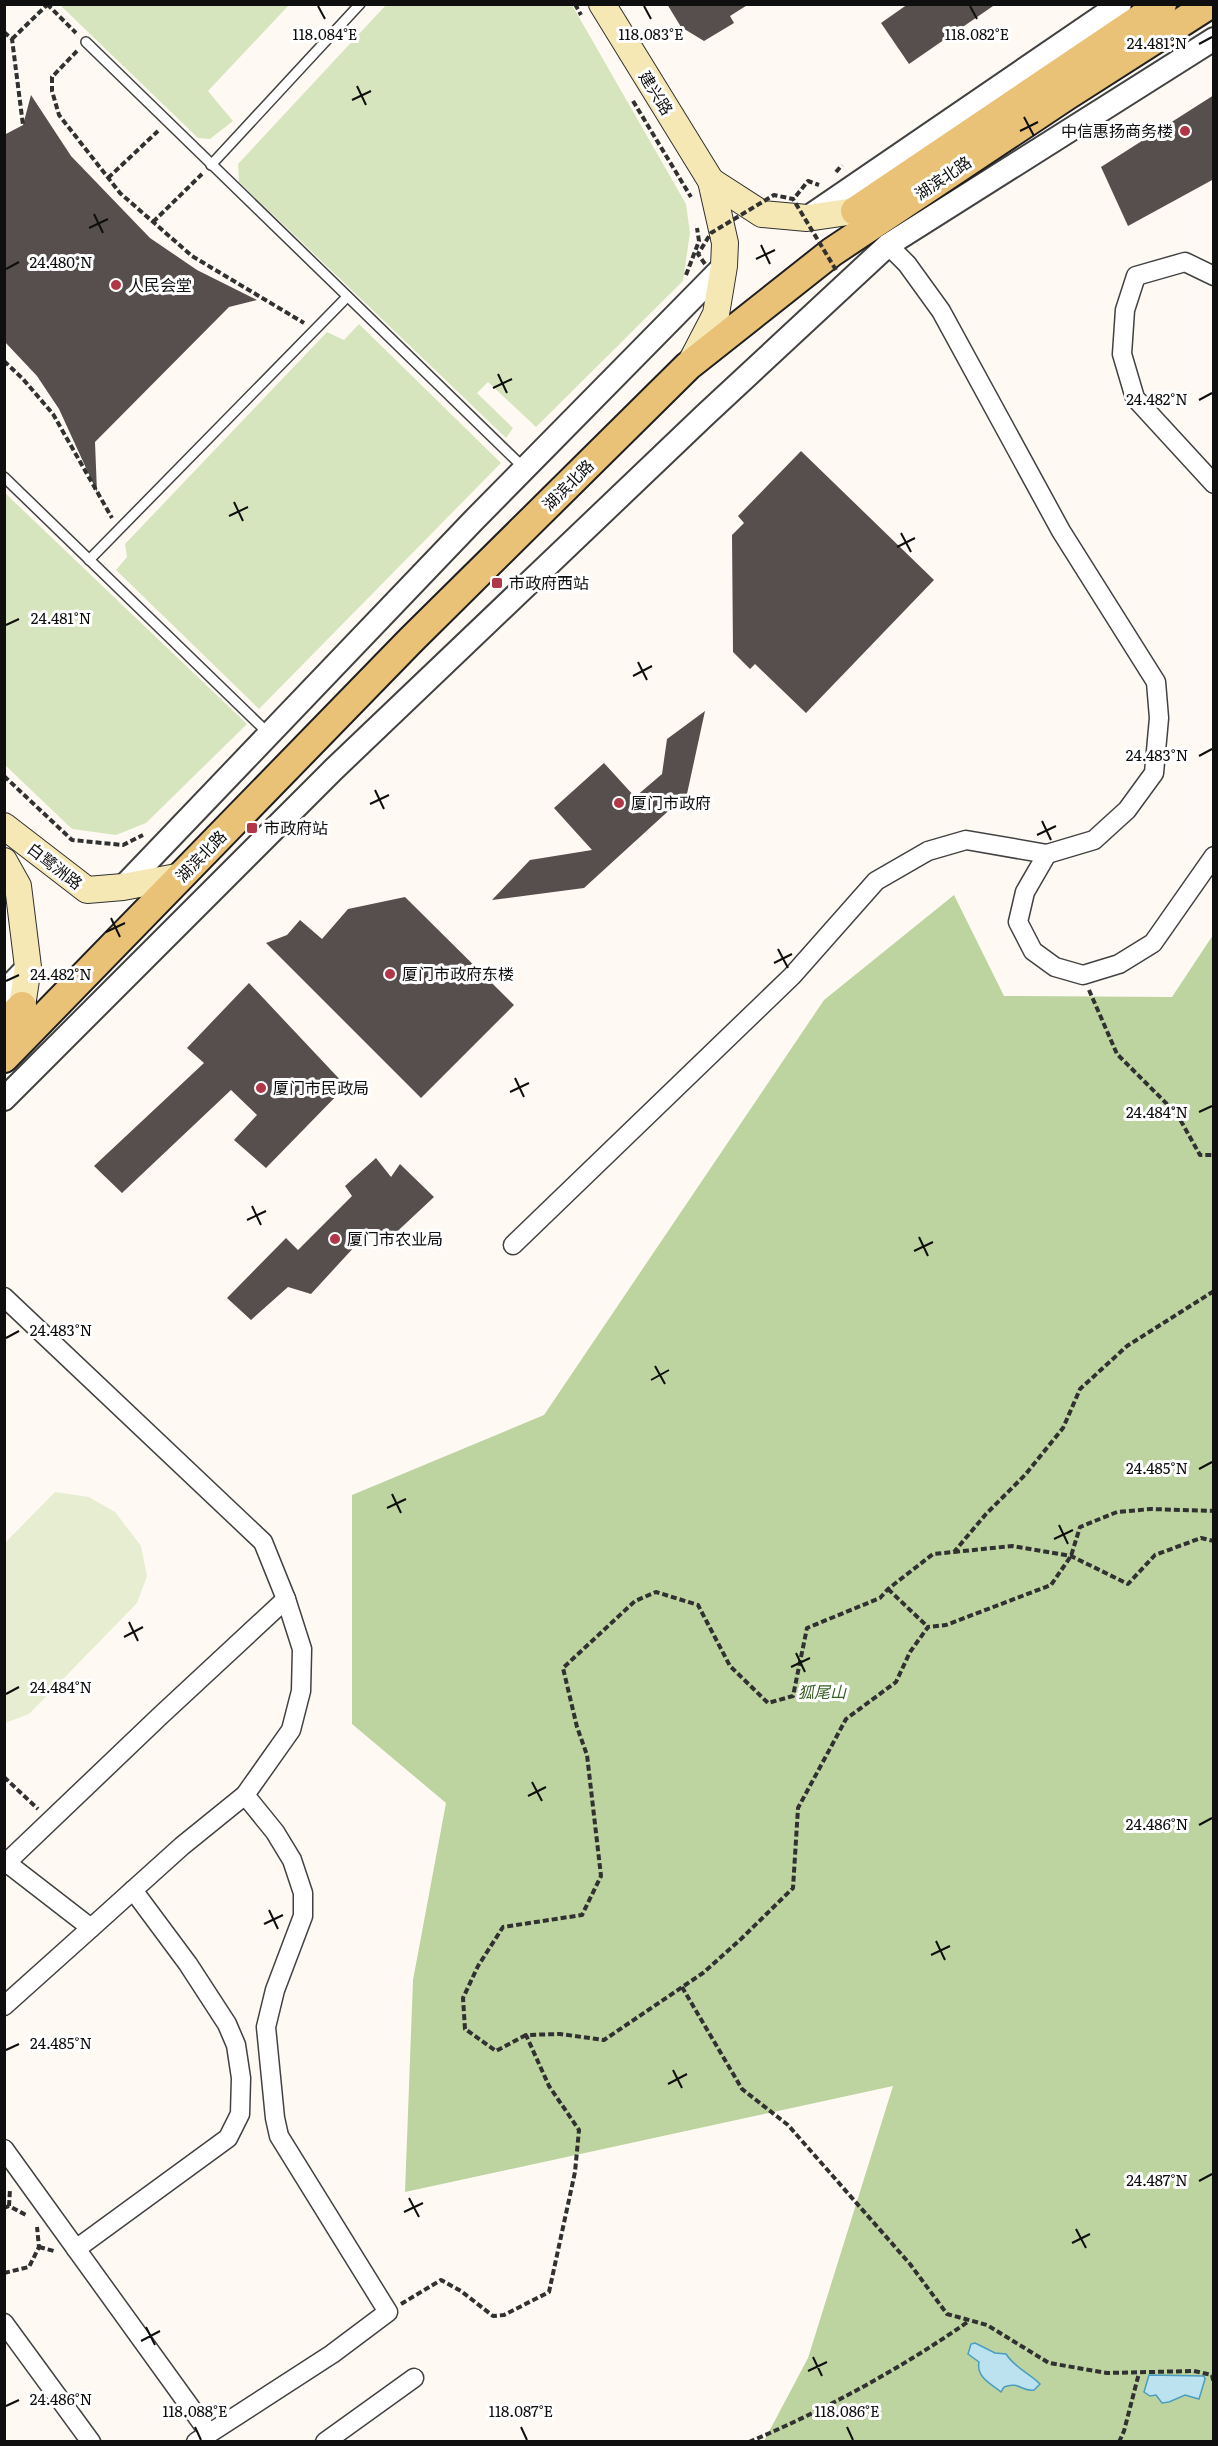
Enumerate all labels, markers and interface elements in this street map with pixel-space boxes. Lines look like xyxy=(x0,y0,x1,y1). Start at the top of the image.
text: 118.084°E xyxy=(293,22,357,45)
text: 118.083°E xyxy=(618,22,684,45)
text: 118.082°E xyxy=(945,22,1009,45)
text: 24.481°N xyxy=(1127,31,1187,54)
street label: 建兴路 xyxy=(634,66,680,119)
place label: 中信惠扬商务楼 xyxy=(1061,118,1173,142)
marker: 中信惠扬商务楼 xyxy=(1178,124,1192,138)
street label: 湖滨北路 xyxy=(909,149,976,205)
text: 24.480°N xyxy=(30,250,92,273)
place label: 人民会堂 xyxy=(128,272,192,296)
marker: 人民会堂 xyxy=(109,278,123,292)
text: 24.482°N xyxy=(1126,387,1188,410)
street label: 湖滨北路 xyxy=(536,453,598,515)
place label: 市政府西站 xyxy=(509,570,589,594)
marker: 市政府西站 xyxy=(490,576,504,590)
text: 24.481°N xyxy=(31,606,91,629)
text: 24.483°N xyxy=(1126,743,1188,766)
place label: 厦门市政府 xyxy=(631,790,711,814)
marker: 厦门市政府 xyxy=(612,796,626,810)
place label: 市政府站 xyxy=(264,815,328,839)
marker: 市政府站 xyxy=(245,821,259,835)
street label: 湖滨北路 xyxy=(169,824,231,887)
street label: 白鹭洲路 xyxy=(23,836,88,894)
place label: 厦门市政府东楼 xyxy=(402,961,514,985)
text: 24.482°N xyxy=(30,962,92,985)
marker: 厦门市政府东楼 xyxy=(383,967,397,981)
place label: 厦门市民政局 xyxy=(273,1075,369,1099)
marker: 厦门市民政局 xyxy=(254,1081,268,1095)
text: 24.484°N xyxy=(1126,1100,1188,1123)
place label: 厦门市农业局 xyxy=(347,1226,443,1250)
marker: 厦门市农业局 xyxy=(328,1232,342,1246)
text: 24.483°N xyxy=(30,1318,92,1341)
text: 24.485°N xyxy=(1126,1456,1188,1479)
text: 24.484°N xyxy=(30,1675,92,1698)
park label: 狐尾山 xyxy=(798,1679,847,1703)
text: 24.486°N xyxy=(1126,1812,1188,1835)
text: 24.485°N xyxy=(30,2031,92,2054)
text: 24.487°N xyxy=(1126,2168,1188,2191)
text: 24.486°N xyxy=(30,2387,92,2410)
text: 118.088°E xyxy=(162,2399,228,2422)
text: 118.087°E xyxy=(489,2399,553,2422)
text: 118.086°E xyxy=(815,2399,879,2422)

